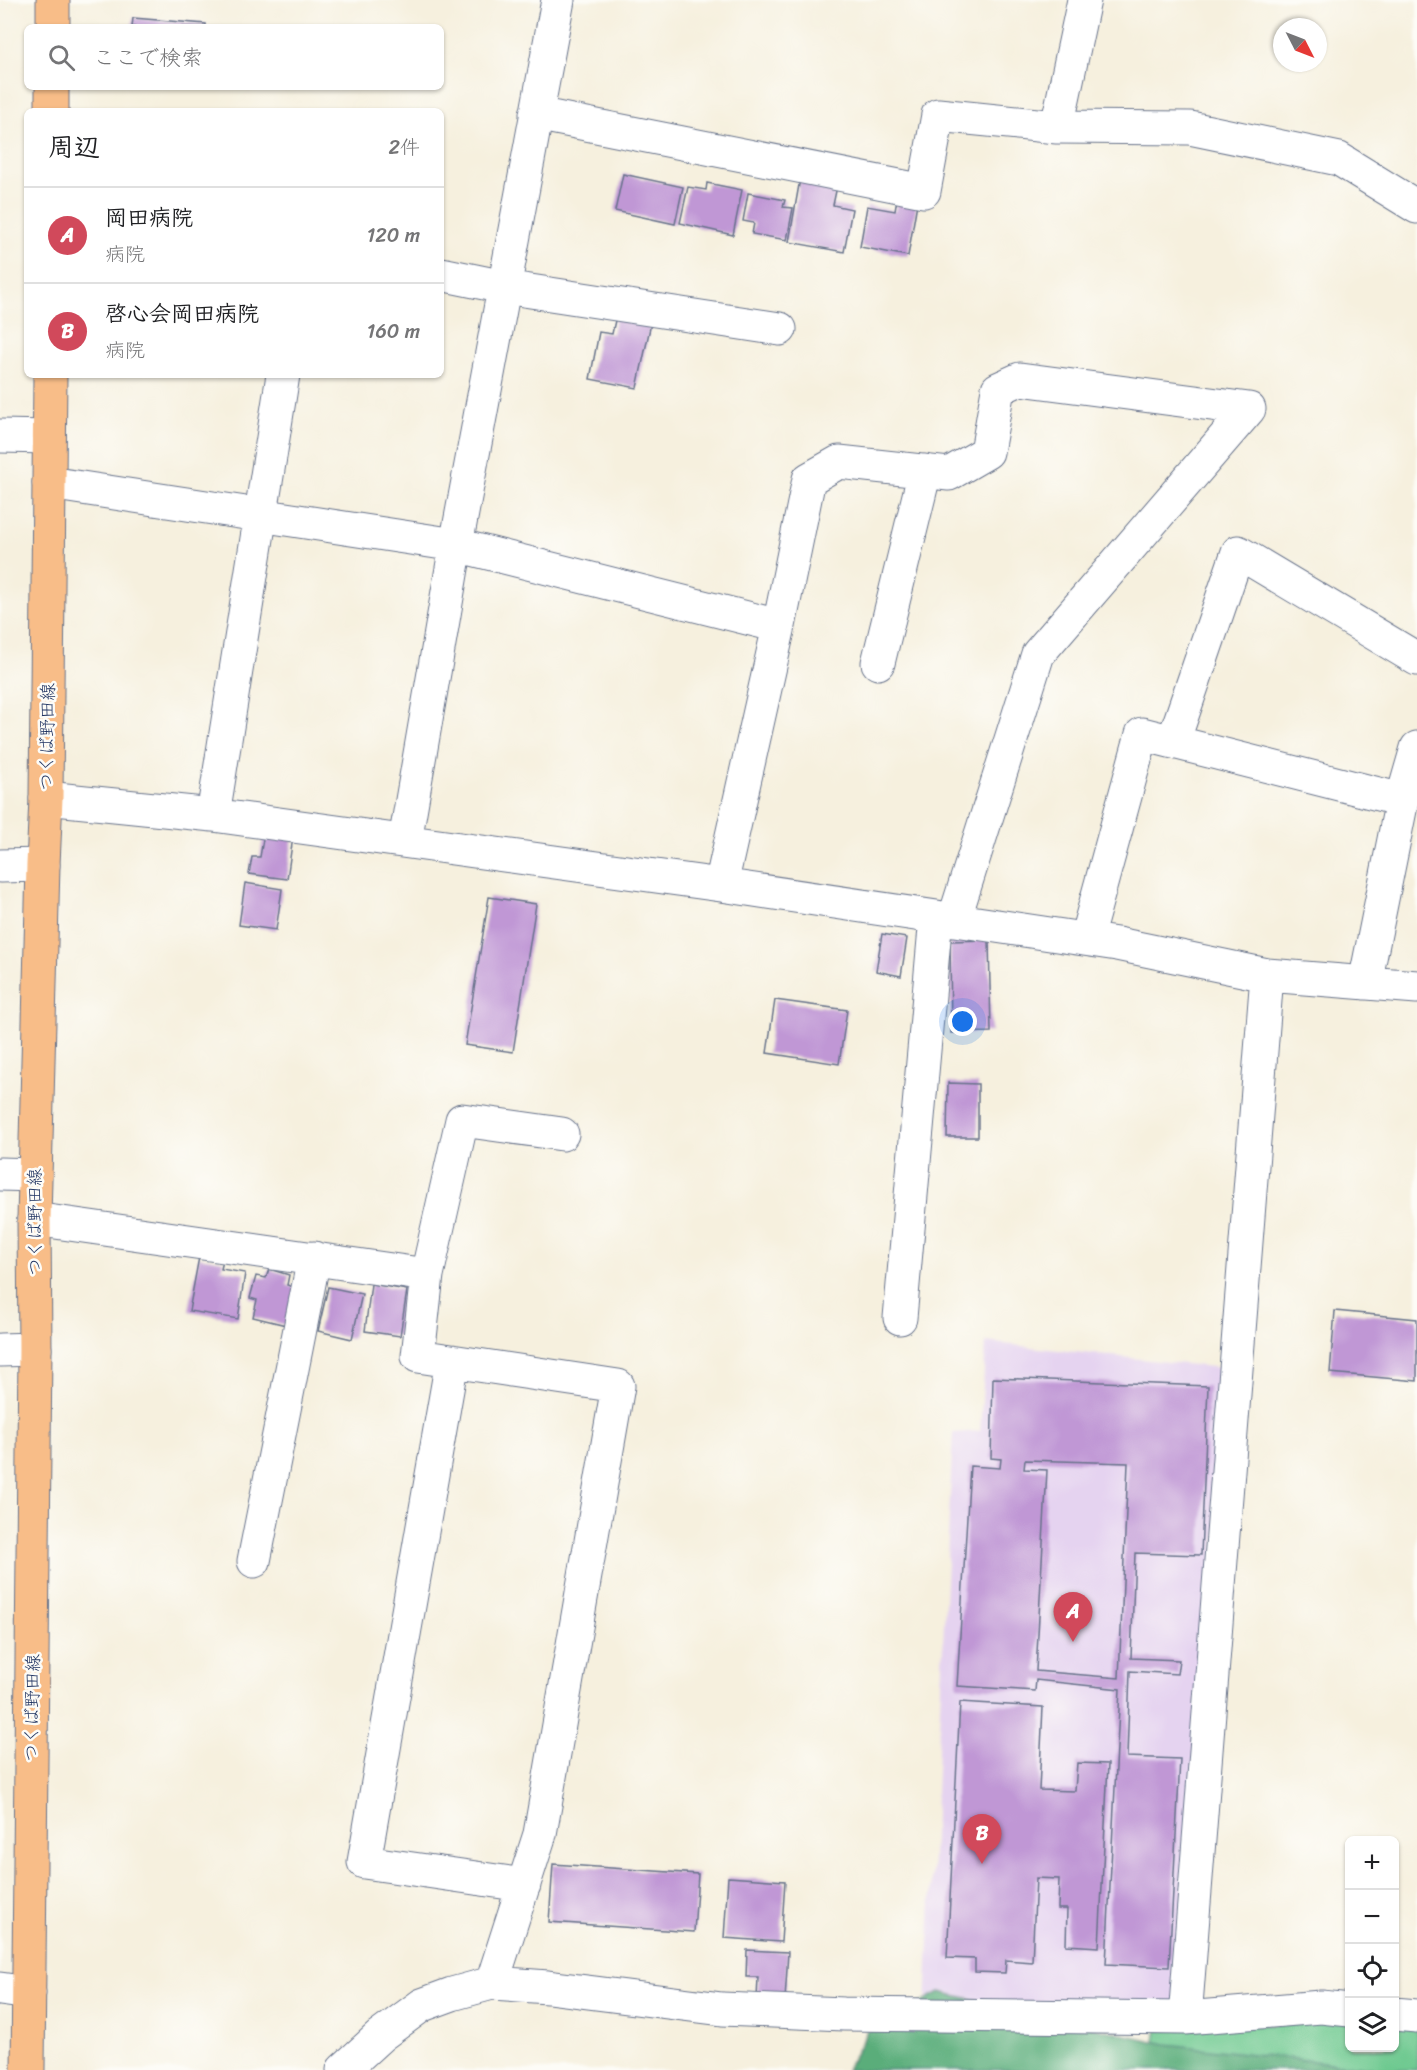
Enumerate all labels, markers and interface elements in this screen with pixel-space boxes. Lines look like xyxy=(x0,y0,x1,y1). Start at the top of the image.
north arrow xyxy=(1273,18,1327,72)
search box xyxy=(24,24,444,90)
text: ここで検索 xyxy=(93,38,203,77)
icon: search xyxy=(45,41,78,74)
text: 周辺 xyxy=(48,124,100,170)
text: 2件 xyxy=(388,130,420,165)
text: 岡田病院 xyxy=(105,198,193,237)
text: A xyxy=(61,218,74,253)
text: 120 m xyxy=(367,218,420,253)
text: 病院 xyxy=(105,237,145,272)
text: 啓心会岡田病院 xyxy=(105,294,259,333)
text: B xyxy=(61,314,74,349)
text: 160 m xyxy=(367,314,420,349)
text: 病院 xyxy=(105,333,145,368)
street label: つくば野田線 xyxy=(30,683,64,791)
your location xyxy=(948,1007,977,1036)
street label: つくば野田線 xyxy=(19,1168,51,1276)
pin: A xyxy=(1054,1592,1092,1642)
street label: つくば野田線 xyxy=(15,1654,49,1762)
pin: B xyxy=(962,1814,1002,1864)
map controls xyxy=(1345,1836,1399,2052)
button: + xyxy=(1345,1836,1399,1890)
button: − xyxy=(1345,1890,1399,1944)
button: locate xyxy=(1345,1944,1399,1998)
button: layers xyxy=(1345,1998,1399,2052)

